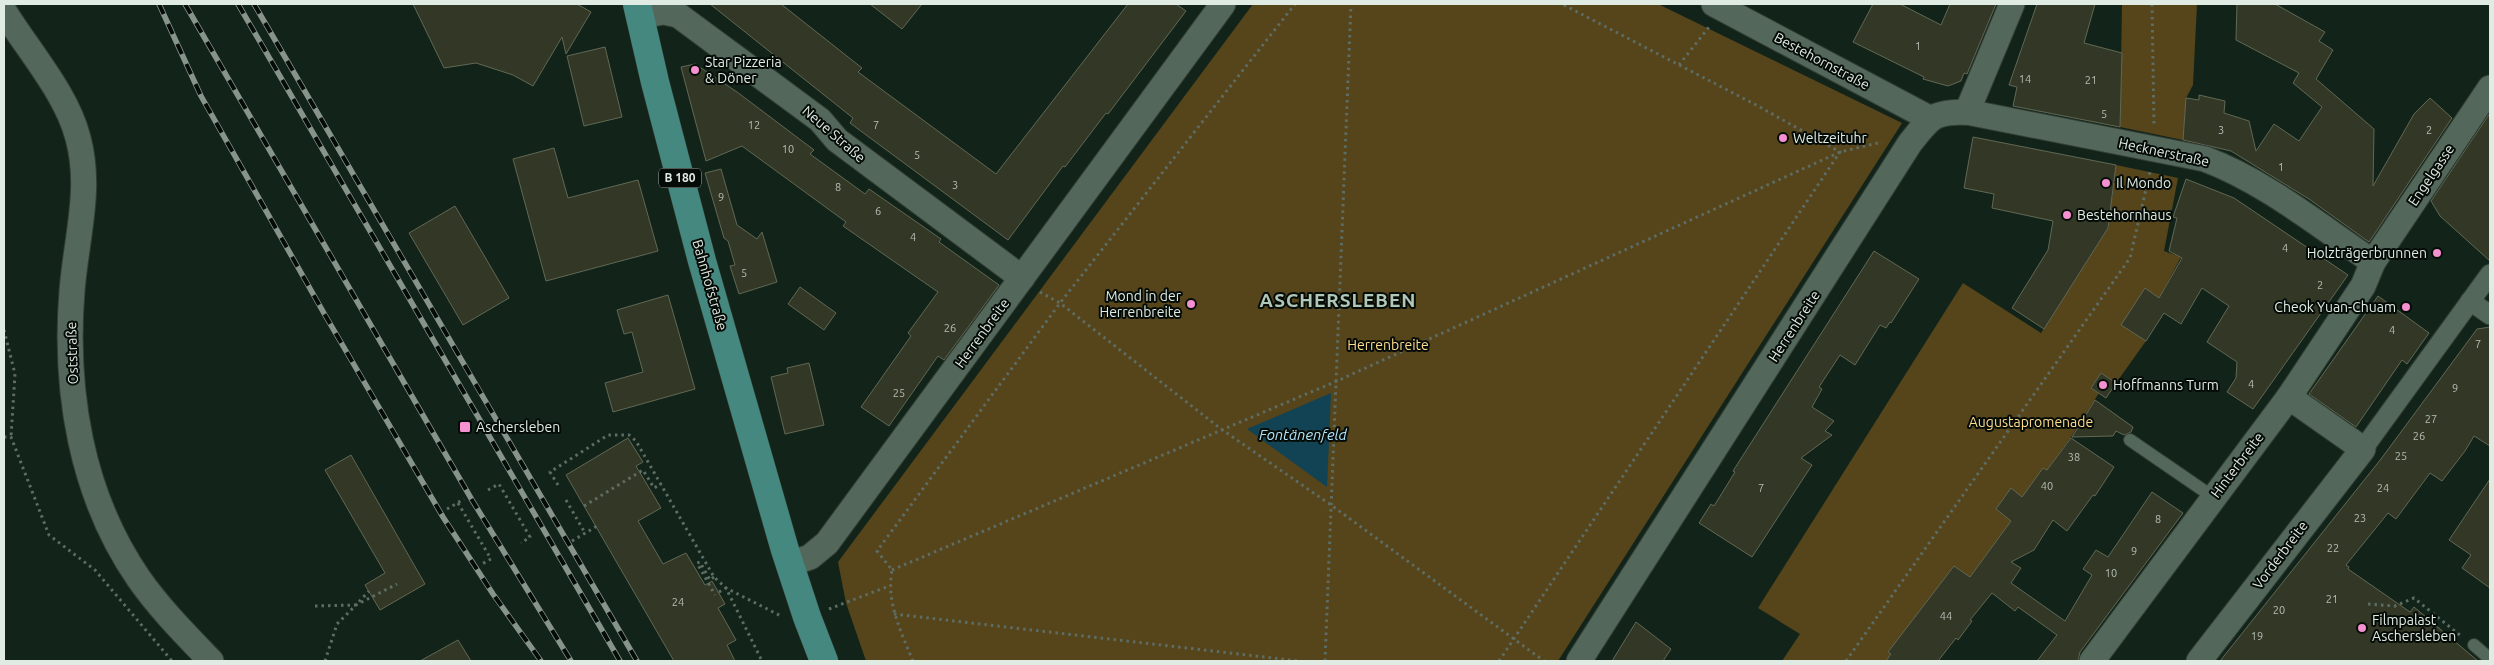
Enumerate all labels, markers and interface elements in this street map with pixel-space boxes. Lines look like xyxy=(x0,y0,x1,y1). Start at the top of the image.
street label: Bestehornstraße xyxy=(1772,29,1872,93)
house number: 1 xyxy=(1915,40,1921,52)
place label: Star Pizzeria & Döner xyxy=(705,54,782,86)
marker: Star Pizzeria & Döner xyxy=(689,64,701,76)
house number: 14 xyxy=(2019,73,2031,85)
house number: 21 xyxy=(2085,74,2097,86)
street label: Neue Straße xyxy=(799,102,869,166)
house number: 5 xyxy=(2101,108,2107,120)
house number: 12 xyxy=(748,119,760,131)
house number: 7 xyxy=(873,119,879,131)
house number: 3 xyxy=(2218,124,2224,136)
house number: 2 xyxy=(2426,124,2432,136)
place label: Weltzeituhr xyxy=(1793,130,1868,146)
marker: Weltzeituhr xyxy=(1777,132,1789,144)
street label: Hecknerstraße xyxy=(2117,135,2211,169)
street label: Engelgasse xyxy=(2405,141,2457,209)
house number: 10 xyxy=(782,143,794,155)
house number: 5 xyxy=(914,149,920,161)
house number: 1 xyxy=(2278,161,2284,173)
road number: B 180 xyxy=(659,168,701,188)
place label: Il Mondo xyxy=(2116,175,2171,191)
marker: Il Mondo xyxy=(2100,177,2112,189)
house number: 3 xyxy=(952,179,958,191)
house number: 8 xyxy=(835,181,841,193)
house number: 9 xyxy=(718,191,724,203)
house number: 6 xyxy=(875,205,881,217)
place label: Bestehornhaus xyxy=(2077,207,2172,223)
marker: Bestehornhaus xyxy=(2061,209,2073,221)
house number: 4 xyxy=(910,231,916,243)
street label: Bahnhofstraße xyxy=(689,238,731,332)
house number: 4 xyxy=(2282,242,2288,254)
place label: Holzträgerbrunnen xyxy=(2307,245,2427,261)
marker: Holzträgerbrunnen xyxy=(2431,247,2443,259)
house number: 5 xyxy=(741,267,747,279)
house number: 2 xyxy=(2317,279,2323,291)
street label: Herrenbreite xyxy=(1765,287,1823,365)
place label: Mond in der Herrenbreite xyxy=(1099,288,1182,320)
district label: ASCHERSLEBEN xyxy=(1260,289,1416,311)
street label: Herrenbreite xyxy=(952,295,1012,371)
marker: Mond in der Herrenbreite xyxy=(1185,298,1197,310)
place label: Cheok Yuan-Chuam xyxy=(2274,299,2396,315)
marker: Cheok Yuan-Chuam xyxy=(2400,301,2412,313)
street label: Oststraße xyxy=(63,321,81,385)
house number: 26 xyxy=(944,322,956,334)
house number: 4 xyxy=(2389,324,2395,336)
park label: Herrenbreite xyxy=(1347,337,1429,353)
house number: 7 xyxy=(2475,338,2481,350)
place label: Hoffmanns Turm xyxy=(2113,377,2219,393)
house number: 4 xyxy=(2248,378,2254,390)
marker: Hoffmanns Turm xyxy=(2097,379,2109,391)
house number: 9 xyxy=(2452,382,2458,394)
house number: 25 xyxy=(893,387,905,399)
house number: 27 xyxy=(2425,413,2437,425)
park label: Augustapromenade xyxy=(1969,414,2093,430)
place label: Aschersleben xyxy=(476,419,560,435)
marker: Aschersleben xyxy=(458,420,472,434)
water label: Fontänenfeld xyxy=(1259,426,1348,443)
street label: Hinterbreite xyxy=(2207,429,2267,501)
house number: 26 xyxy=(2413,430,2425,442)
house number: 25 xyxy=(2395,450,2407,462)
house number: 38 xyxy=(2068,451,2080,463)
house number: 40 xyxy=(2041,480,2053,492)
house number: 7 xyxy=(1758,482,1764,494)
house number: 24 xyxy=(2377,482,2389,494)
house number: 23 xyxy=(2354,512,2366,524)
house number: 8 xyxy=(2155,513,2161,525)
street label: Vorderbreite xyxy=(2249,518,2311,592)
house number: 22 xyxy=(2327,542,2339,554)
house number: 9 xyxy=(2131,545,2137,557)
house number: 10 xyxy=(2105,567,2117,579)
house number: 21 xyxy=(2326,593,2338,605)
house number: 24 xyxy=(672,596,684,608)
house number: 20 xyxy=(2273,604,2285,616)
house number: 44 xyxy=(1940,610,1952,622)
place label: Filmpalast Aschersleben xyxy=(2372,612,2456,644)
marker: Filmpalast Aschersleben xyxy=(2356,622,2368,634)
house number: 19 xyxy=(2251,630,2263,642)

